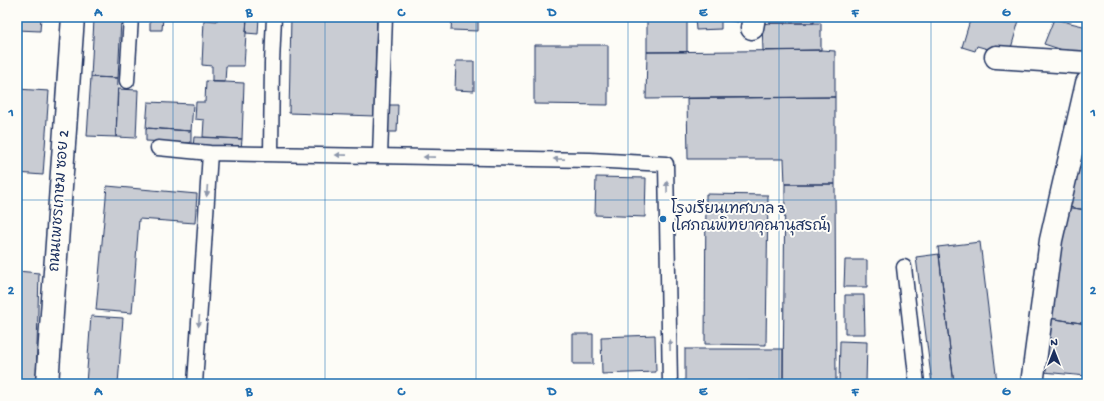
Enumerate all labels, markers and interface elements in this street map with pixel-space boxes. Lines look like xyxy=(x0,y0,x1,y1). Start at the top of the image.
text: A xyxy=(93,6,103,21)
text: B xyxy=(245,6,254,21)
text: C xyxy=(396,6,406,21)
text: D xyxy=(547,6,557,21)
text: E xyxy=(699,6,708,21)
text: F xyxy=(851,6,860,21)
text: G xyxy=(1002,6,1011,21)
text: 1 xyxy=(7,106,14,121)
text: 1 xyxy=(1089,106,1096,121)
street label: ถนนเพชรเกษม ซอย 2 xyxy=(46,129,74,273)
one-way arrow xyxy=(335,152,347,159)
one-way arrow xyxy=(422,154,435,160)
one-way arrow xyxy=(552,156,565,162)
one-way arrow xyxy=(664,180,670,193)
one-way arrow xyxy=(204,185,211,197)
place label: โรงเรียนเทศบาล 3 (โศภณพิทยาคุณานุสรณ์) xyxy=(671,198,831,236)
marker: โรงเรียนเทศบาล 3 (โศภณพิทยาคุณานุสรณ์) xyxy=(658,214,668,224)
text: 2 xyxy=(8,284,15,299)
text: 2 xyxy=(1090,284,1097,299)
one-way arrow xyxy=(196,315,203,327)
north arrow xyxy=(1034,331,1074,371)
text: N xyxy=(1050,337,1058,349)
one-way arrow xyxy=(667,338,673,351)
text: A xyxy=(93,385,103,400)
text: B xyxy=(245,385,254,400)
text: C xyxy=(396,385,406,400)
text: D xyxy=(547,385,557,400)
text: E xyxy=(699,385,708,400)
text: F xyxy=(851,385,860,400)
text: G xyxy=(1002,385,1011,400)

